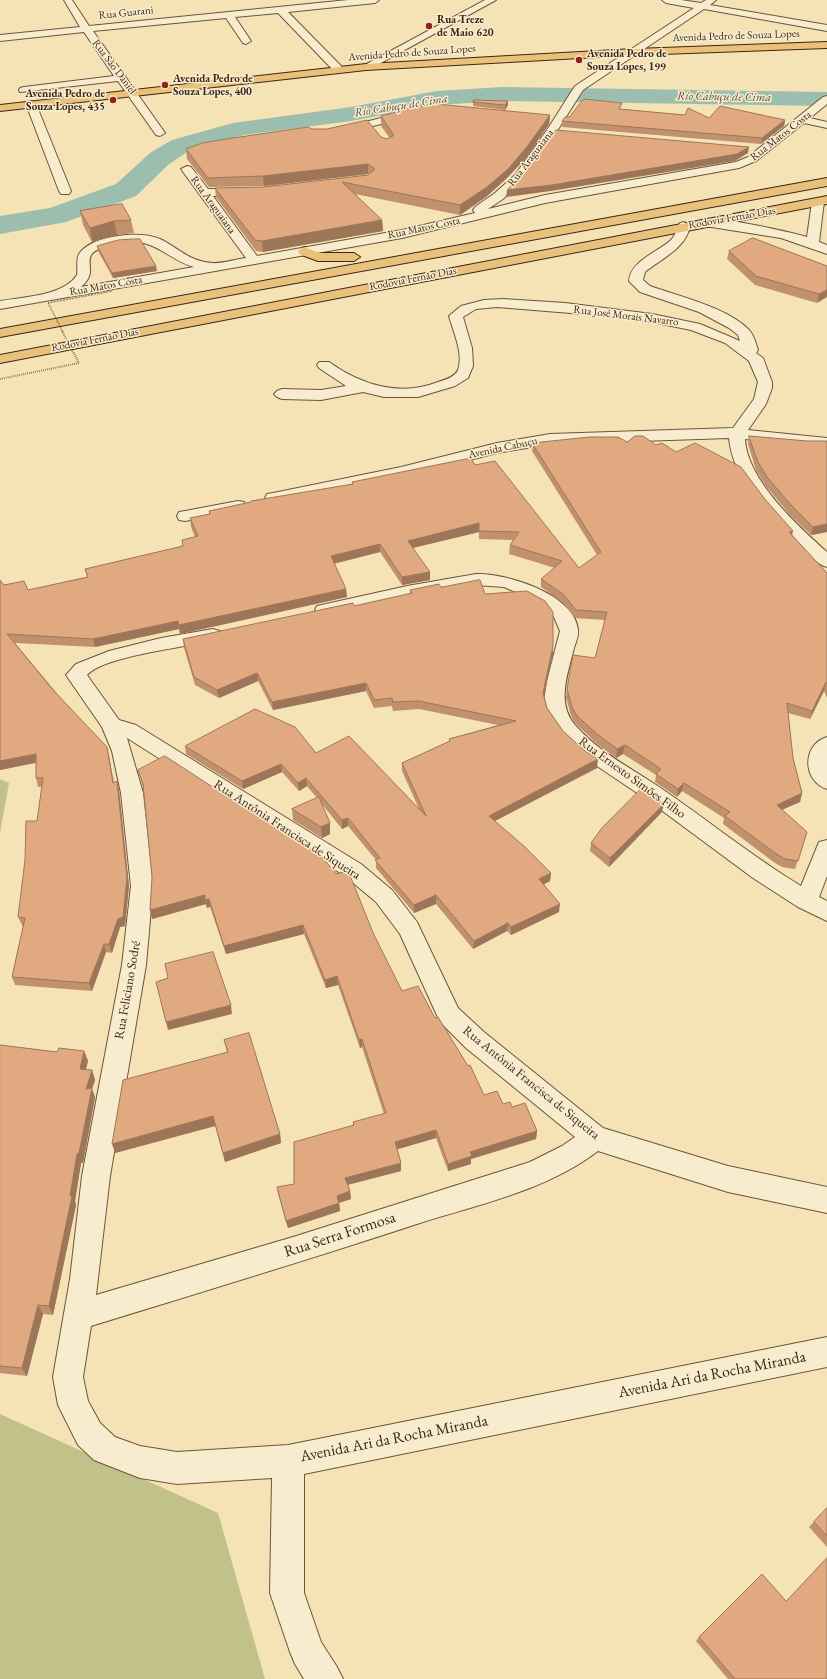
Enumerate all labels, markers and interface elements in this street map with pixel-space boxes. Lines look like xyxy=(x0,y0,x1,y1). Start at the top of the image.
street label: Rua Guarani xyxy=(98,4,154,22)
place label: Rua Treze de Maio 620 xyxy=(437,13,494,39)
marker: Rua Treze de Maio 620 xyxy=(424,21,434,31)
street label: Avenida Pedro de Souza Lopes xyxy=(672,27,800,45)
street label: Rua São Daniel xyxy=(89,37,139,97)
street label: Avenida Pedro de Souza Lopes xyxy=(348,42,476,64)
place label: Avenida Pedro de Souza Lopes, 199 xyxy=(587,47,667,73)
marker: Avenida Pedro de Souza Lopes, 199 xyxy=(574,55,584,65)
place label: Avenida Pedro de Souza Lopes, 400 xyxy=(173,72,253,98)
marker: Avenida Pedro de Souza Lopes, 400 xyxy=(160,80,170,90)
place label: Avenida Pedro de Souza Lopes, 435 xyxy=(25,87,105,113)
water label: Rio Cabuçu de Cima xyxy=(677,89,771,105)
water label: Rio Cabuçu de Cima xyxy=(353,92,449,120)
marker: Avenida Pedro de Souza Lopes, 435 xyxy=(108,95,118,105)
street label: Rua Matos Costa xyxy=(748,108,814,164)
street label: Rua Araguaiana xyxy=(505,127,557,189)
street label: Rua Araguaiana xyxy=(188,174,238,236)
street label: Rodovia Fernão Dias xyxy=(687,204,777,232)
street label: Rua Matos Costa xyxy=(387,214,461,242)
street label: Rodovia Fernão Dias xyxy=(368,264,458,294)
street label: Rua Matos Costa xyxy=(69,273,143,299)
street label: Rua José Morais Navarro xyxy=(573,303,679,329)
street label: Rodovia Fernão Dias xyxy=(50,325,140,355)
street label: Avenida Cabuçu xyxy=(467,434,539,462)
street label: Rua Ernesto Simões Filho xyxy=(575,734,689,822)
street label: Rua Antônia Francisca de Siqueira xyxy=(211,777,363,883)
street label: Rua Feliciano Sodré xyxy=(112,940,144,1040)
street label: Rua Antônia Francisca de Siqueira xyxy=(459,1023,603,1143)
street label: Rua Serra Formosa xyxy=(282,1208,398,1262)
street label: Avenida Ari da Rocha Miranda xyxy=(617,1347,807,1403)
street label: Avenida Ari da Rocha Miranda xyxy=(299,1411,489,1467)

